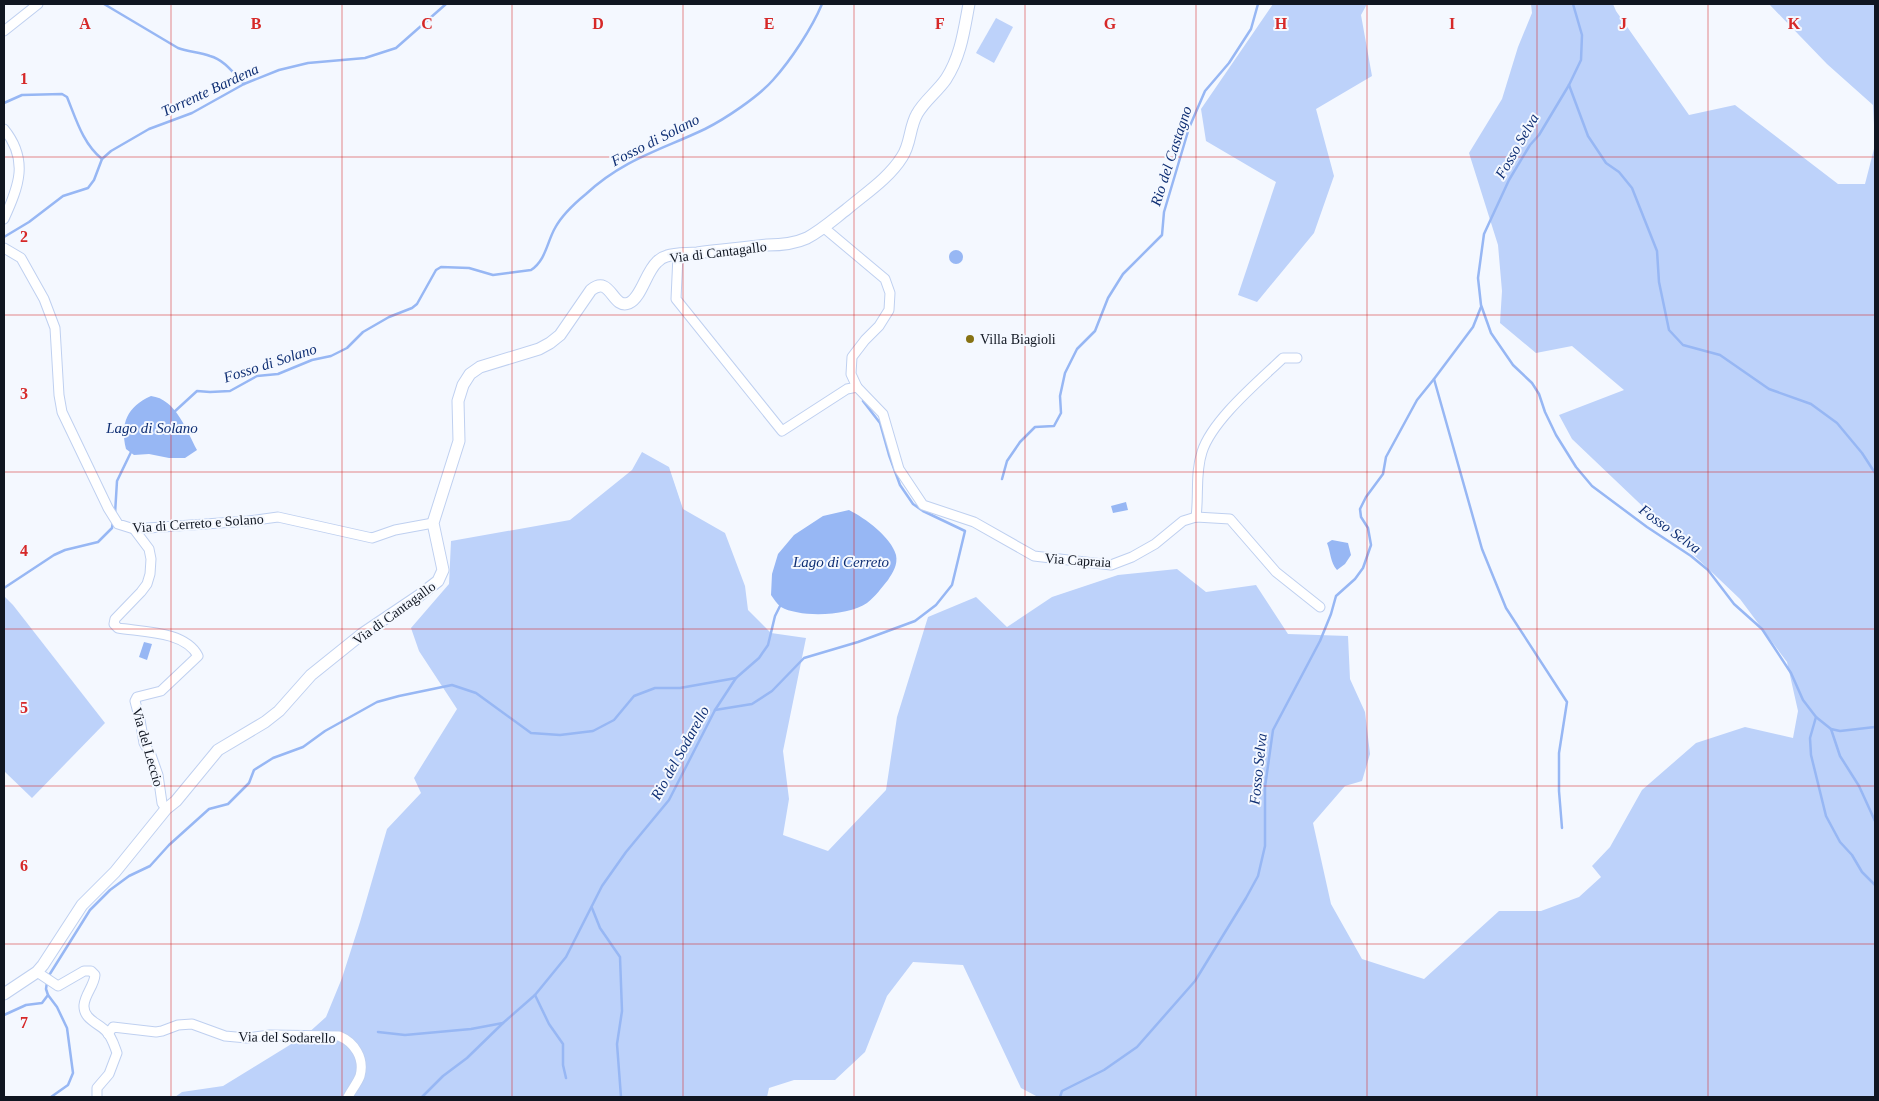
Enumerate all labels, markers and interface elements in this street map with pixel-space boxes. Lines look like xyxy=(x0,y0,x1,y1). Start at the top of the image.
text: A xyxy=(79,15,91,32)
text: B xyxy=(251,15,262,32)
text: C xyxy=(421,15,433,32)
text: D xyxy=(592,15,604,32)
text: E xyxy=(764,15,774,32)
text: F xyxy=(935,15,945,32)
text: G xyxy=(1104,15,1117,32)
text: H xyxy=(1275,15,1288,32)
text: I xyxy=(1449,15,1455,32)
text: J xyxy=(1619,15,1627,32)
text: K xyxy=(1788,15,1801,32)
water label: Torrente Bardena xyxy=(159,60,261,120)
text: 1 xyxy=(20,70,28,87)
water label: Rio del Castagno xyxy=(1147,104,1195,209)
water label: Fosso di Solano xyxy=(607,111,702,170)
water label: Fosso Selva xyxy=(1492,111,1542,182)
text: 2 xyxy=(20,228,28,245)
street label: Via di Cantagallo xyxy=(669,239,768,266)
place label: Villa Biagioli xyxy=(980,332,1056,347)
marker: Villa Biagioli xyxy=(964,333,976,345)
water label: Fosso di Solano xyxy=(221,340,319,386)
text: 3 xyxy=(20,385,28,402)
water label: Lago di Solano xyxy=(105,420,198,436)
water label: Fosso Selva xyxy=(1635,501,1704,557)
street label: Via di Cerreto e Solano xyxy=(132,511,264,536)
text: 4 xyxy=(20,542,28,559)
street label: Via Capraia xyxy=(1044,551,1112,570)
water label: Lago di Cerreto xyxy=(792,554,890,570)
street label: Via di Cantagallo xyxy=(350,579,438,648)
text: 5 xyxy=(20,699,28,716)
water label: Rio del Sodarello xyxy=(647,703,713,803)
street label: Via del Leccio xyxy=(129,706,166,788)
water label: Fosso Selva xyxy=(1246,732,1270,807)
text: 6 xyxy=(20,857,28,874)
text: 7 xyxy=(20,1014,28,1031)
street label: Via del Sodarello xyxy=(238,1029,336,1046)

